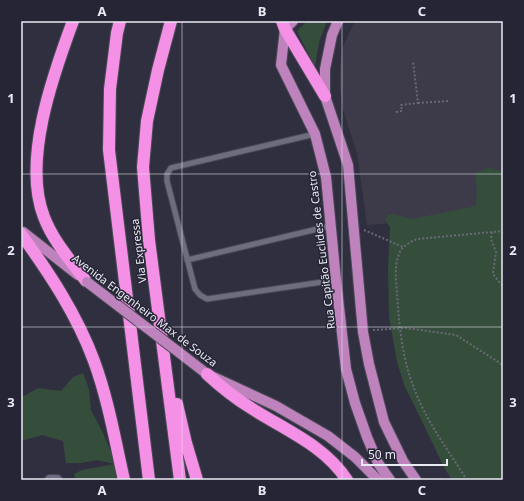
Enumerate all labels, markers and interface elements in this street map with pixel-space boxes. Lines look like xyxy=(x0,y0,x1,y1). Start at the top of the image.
text: A xyxy=(98,2,107,20)
text: B xyxy=(258,2,266,20)
text: C xyxy=(418,2,426,20)
text: 1 xyxy=(7,89,15,107)
text: 1 xyxy=(509,89,517,107)
street label: Rua Capitão Euclides de Castro xyxy=(304,170,338,330)
street label: Via Expressa xyxy=(127,218,149,284)
text: 2 xyxy=(7,241,15,259)
text: 2 xyxy=(509,241,517,259)
street label: Avenida Engenheiro Max de Souza xyxy=(69,250,221,370)
text: 3 xyxy=(7,393,15,411)
text: 3 xyxy=(509,393,517,411)
scale bar xyxy=(362,441,447,467)
text: 50 m xyxy=(368,446,396,463)
text: A xyxy=(98,481,107,499)
text: B xyxy=(258,481,266,499)
text: C xyxy=(418,481,426,499)

